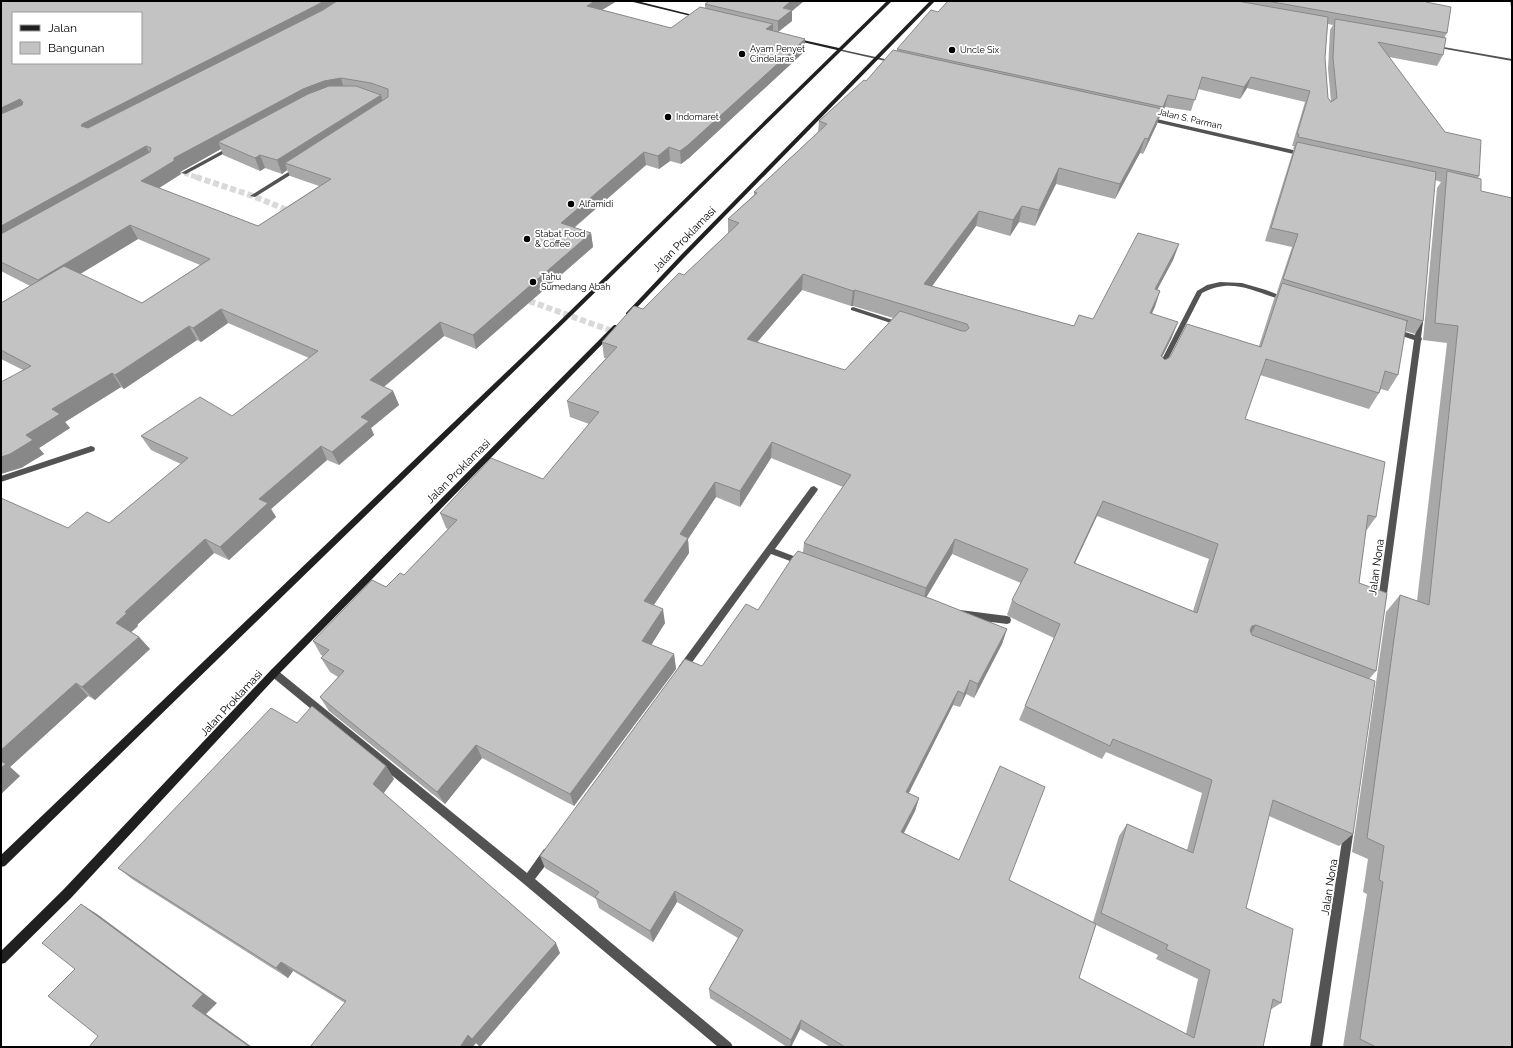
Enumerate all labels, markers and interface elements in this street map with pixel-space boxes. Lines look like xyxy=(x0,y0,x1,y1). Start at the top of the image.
legend xyxy=(12,12,142,64)
text: Jalan xyxy=(48,21,77,35)
text: Bangunan xyxy=(48,41,105,55)
place label: Ayam Penyet Cindelaras xyxy=(750,44,805,64)
marker: Uncle Six xyxy=(947,45,957,55)
place label: Uncle Six xyxy=(960,45,999,55)
marker: Ayam Penyet Cindelaras xyxy=(737,49,747,59)
street label: Jalan S. Parman xyxy=(1157,107,1223,131)
marker: Indomaret xyxy=(663,112,673,122)
place label: Indomaret xyxy=(676,112,719,122)
marker: Alfamidi xyxy=(566,199,576,209)
place label: Alfamidi xyxy=(579,199,613,209)
street label: Jalan Proklamasi xyxy=(650,204,719,274)
place label: Stabat Food & Coffee xyxy=(535,229,586,249)
marker: Stabat Food & Coffee xyxy=(522,234,532,244)
place label: Tahu Sumedang Abah xyxy=(541,272,610,292)
marker: Tahu Sumedang Abah xyxy=(528,277,538,287)
street label: Jalan Proklamasi xyxy=(424,437,493,506)
street label: Jalan Nona xyxy=(1366,538,1387,596)
street label: Jalan Proklamasi xyxy=(198,668,265,739)
street label: Jalan Nona xyxy=(1319,858,1340,916)

